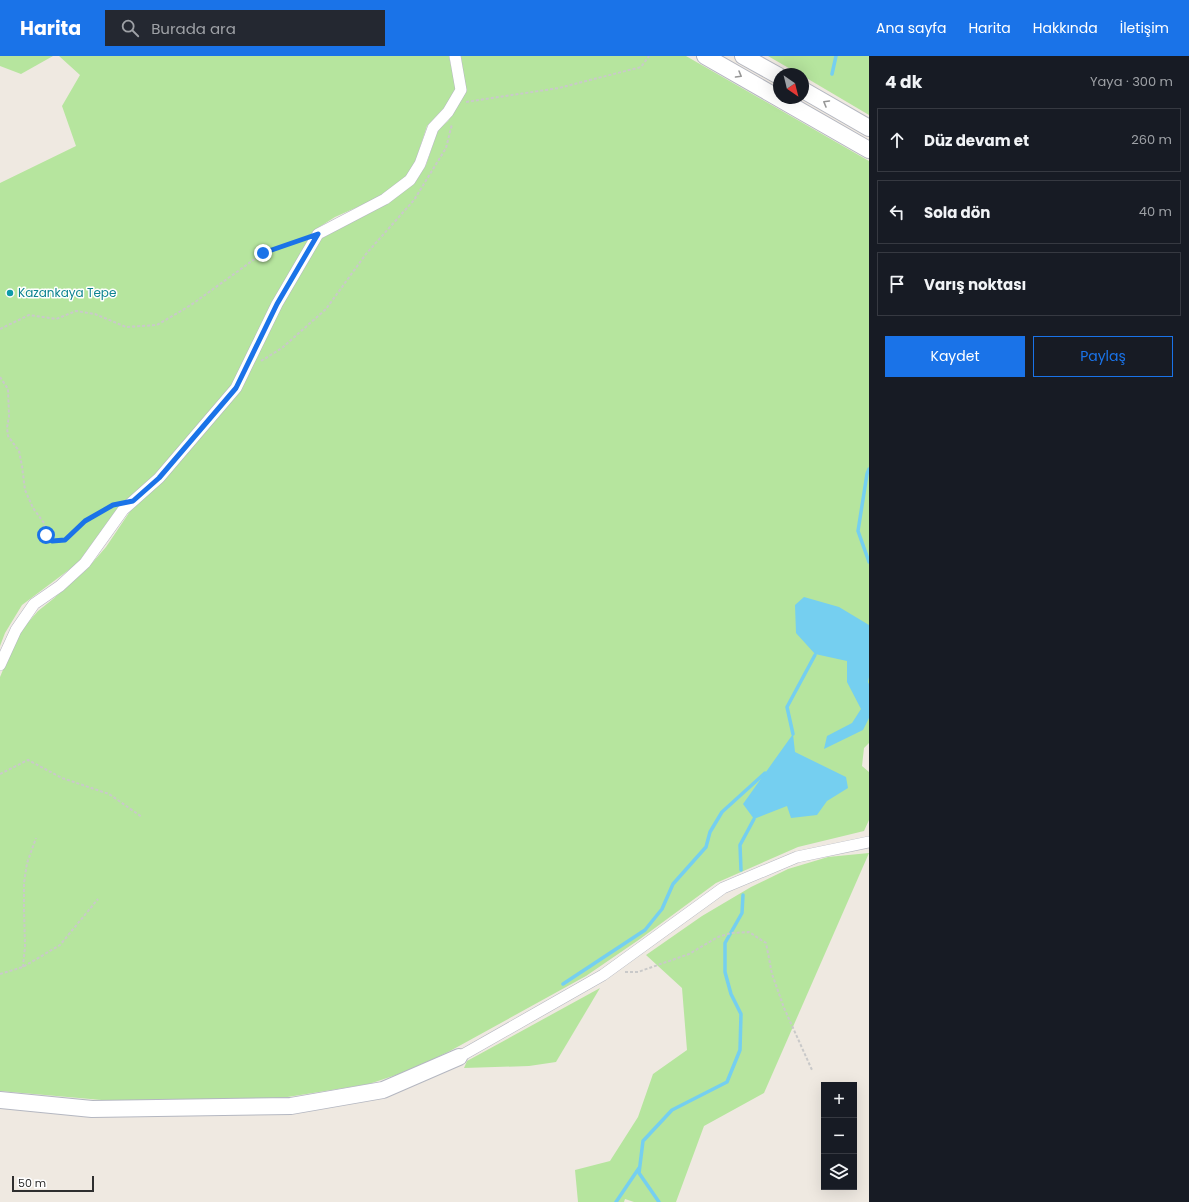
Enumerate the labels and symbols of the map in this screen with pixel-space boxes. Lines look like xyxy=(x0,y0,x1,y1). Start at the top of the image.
north arrow xyxy=(773,68,809,104)
one-way arrow xyxy=(735,71,742,78)
one-way arrow xyxy=(823,101,830,108)
route end xyxy=(254,244,272,262)
place label: Kazankaya Tepe xyxy=(18,284,116,301)
marker: Kazankaya Tepe xyxy=(5,288,15,298)
route start xyxy=(37,526,55,544)
scale bar xyxy=(12,1174,94,1193)

